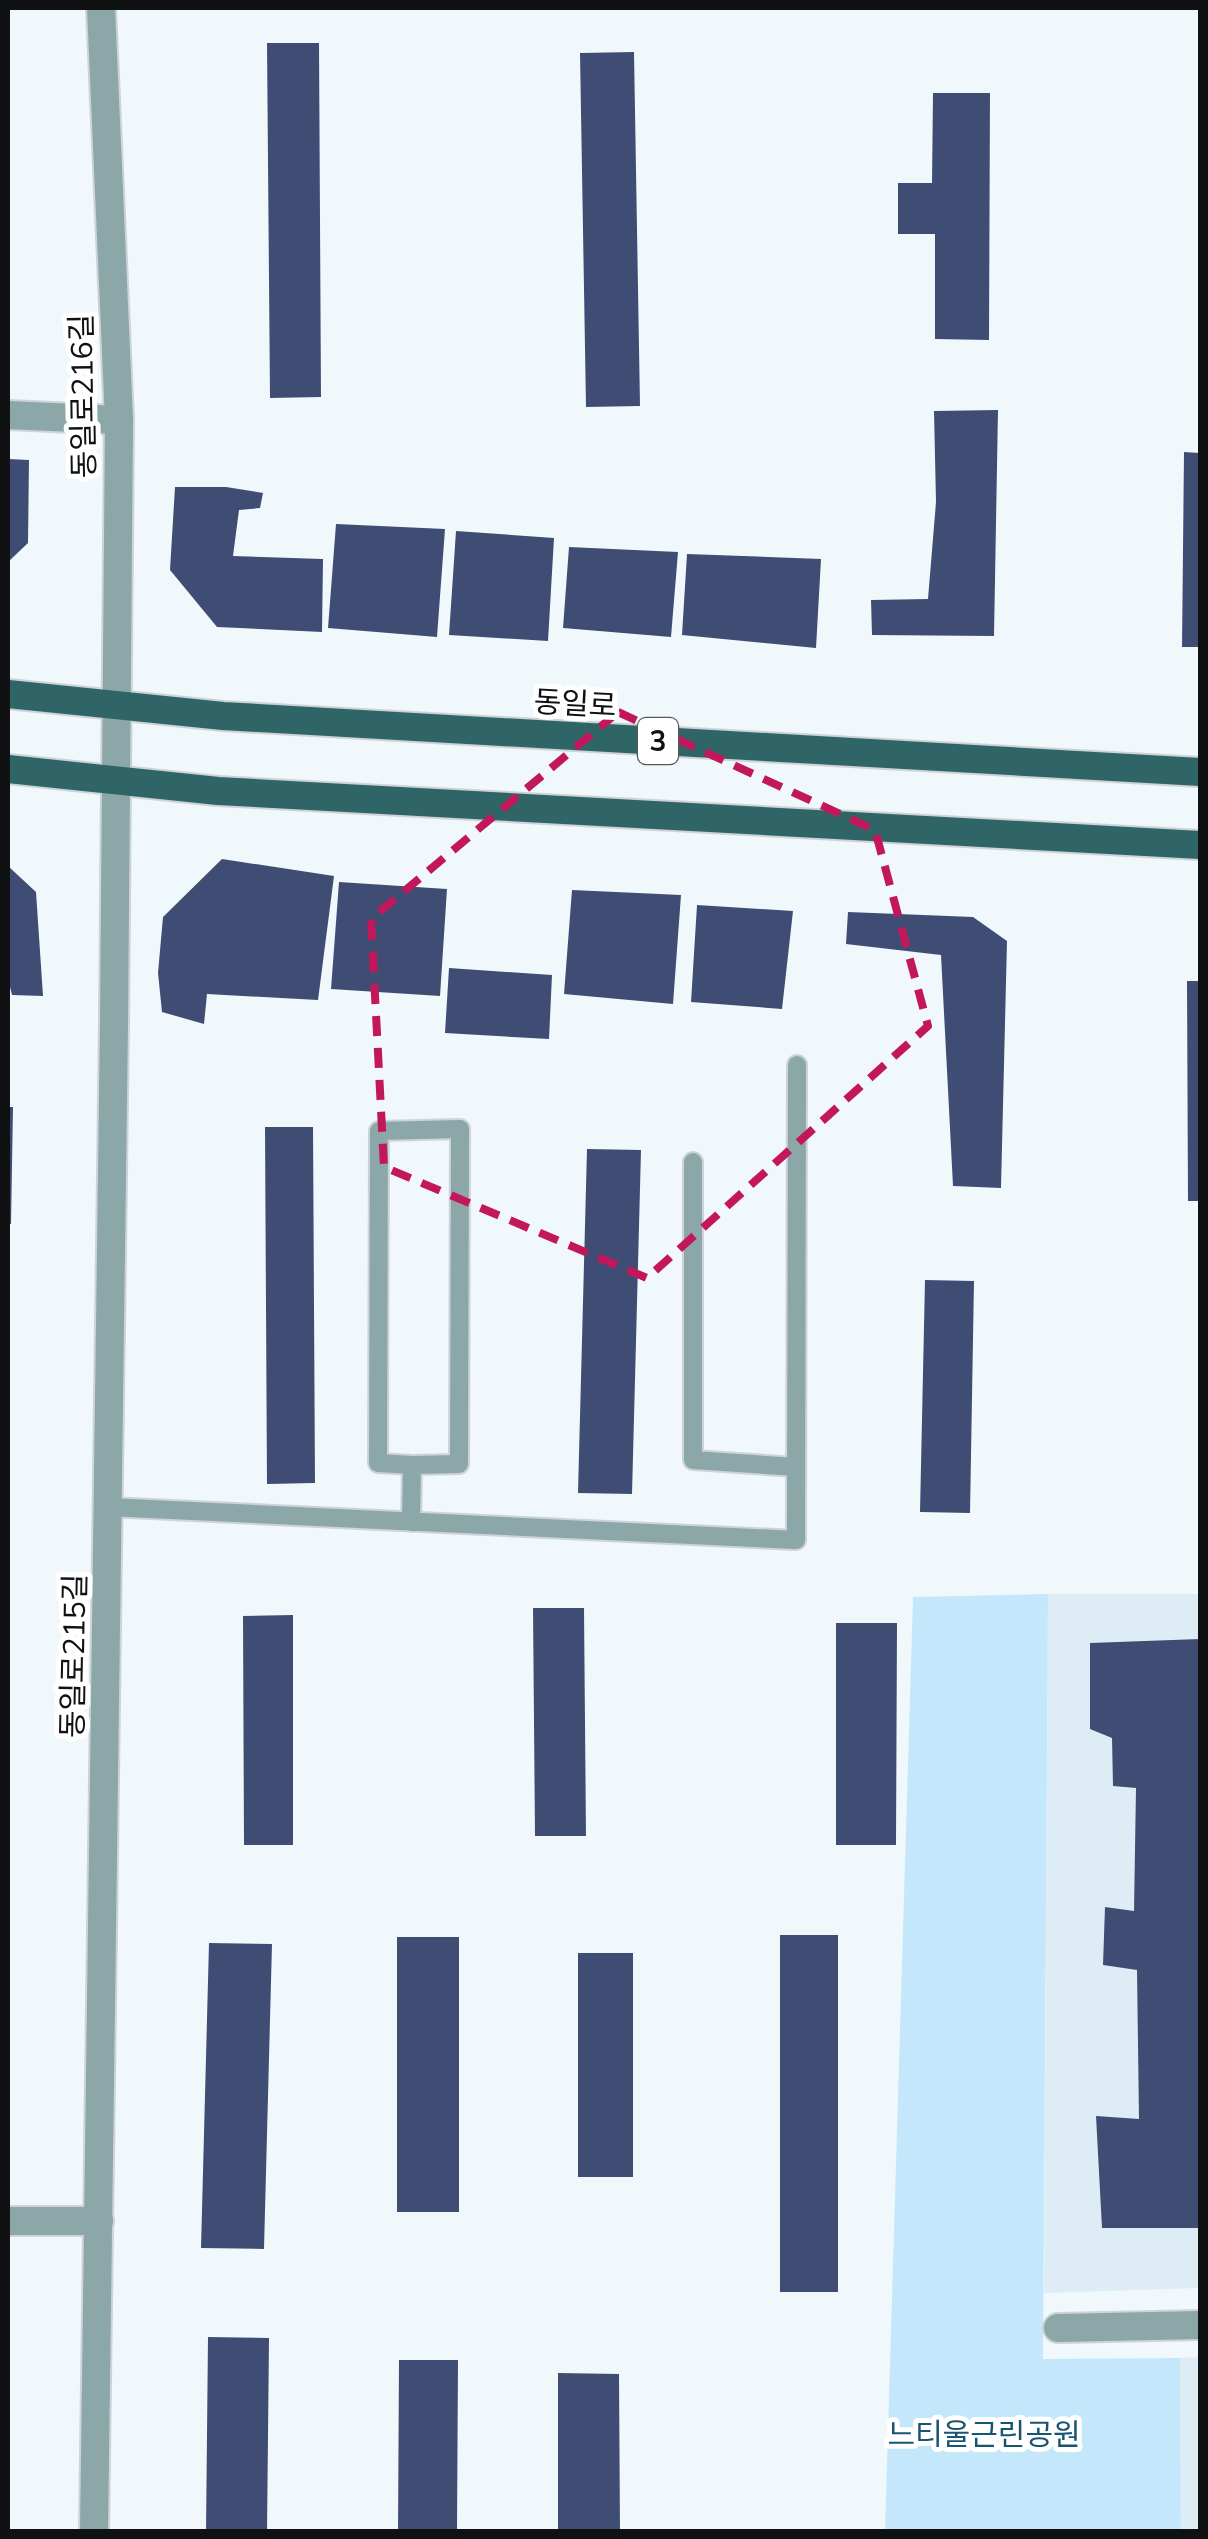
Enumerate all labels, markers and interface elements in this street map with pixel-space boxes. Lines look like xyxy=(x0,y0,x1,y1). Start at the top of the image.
street label: 동일로216길 xyxy=(62,313,102,479)
street label: 동일로 xyxy=(533,682,617,724)
road number: 3 xyxy=(638,718,678,764)
street label: 동일로215길 xyxy=(53,1573,93,1739)
park label: 느티울근린공원 xyxy=(887,2415,1081,2453)

